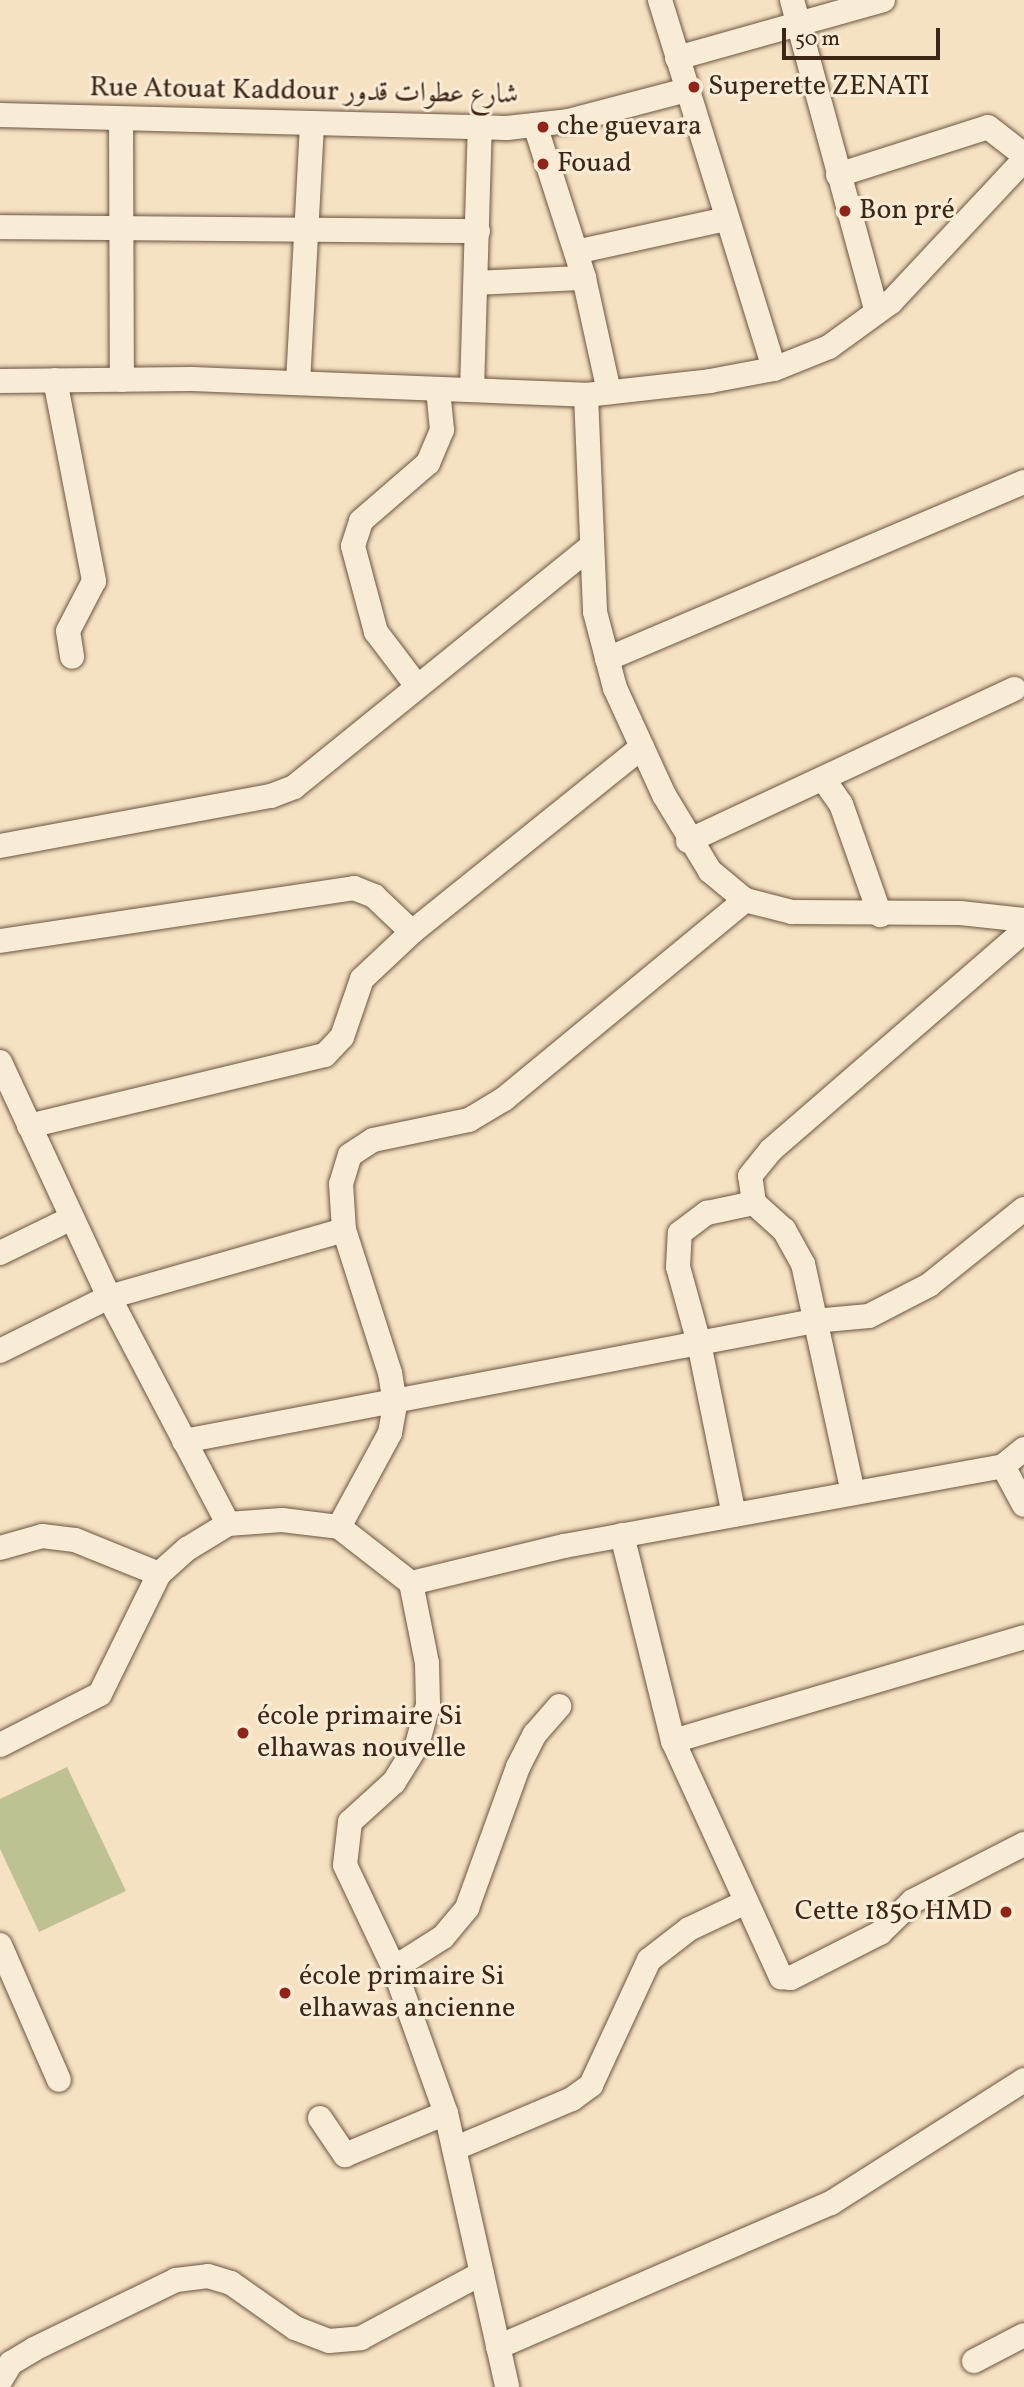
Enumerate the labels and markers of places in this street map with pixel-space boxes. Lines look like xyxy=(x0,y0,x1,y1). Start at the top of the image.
place label: Superette ZENATI xyxy=(708,70,930,104)
marker: Superette ZENATI xyxy=(686,79,702,95)
place label: che guevara xyxy=(557,110,702,144)
marker: che guevara xyxy=(535,119,551,135)
place label: Fouad xyxy=(557,147,632,181)
marker: Fouad xyxy=(535,156,551,172)
place label: Bon pré xyxy=(859,194,955,228)
marker: Bon pré xyxy=(837,203,853,219)
place label: école primaire Si elhawas nouvelle xyxy=(257,1700,466,1766)
marker: école primaire Si elhawas nouvelle xyxy=(235,1725,251,1741)
place label: Cette 1850 HMD xyxy=(795,1895,992,1929)
marker: Cette 1850 HMD xyxy=(998,1904,1014,1920)
place label: école primaire Si elhawas ancienne xyxy=(299,1960,515,2026)
marker: école primaire Si elhawas ancienne xyxy=(277,1985,293,2001)

